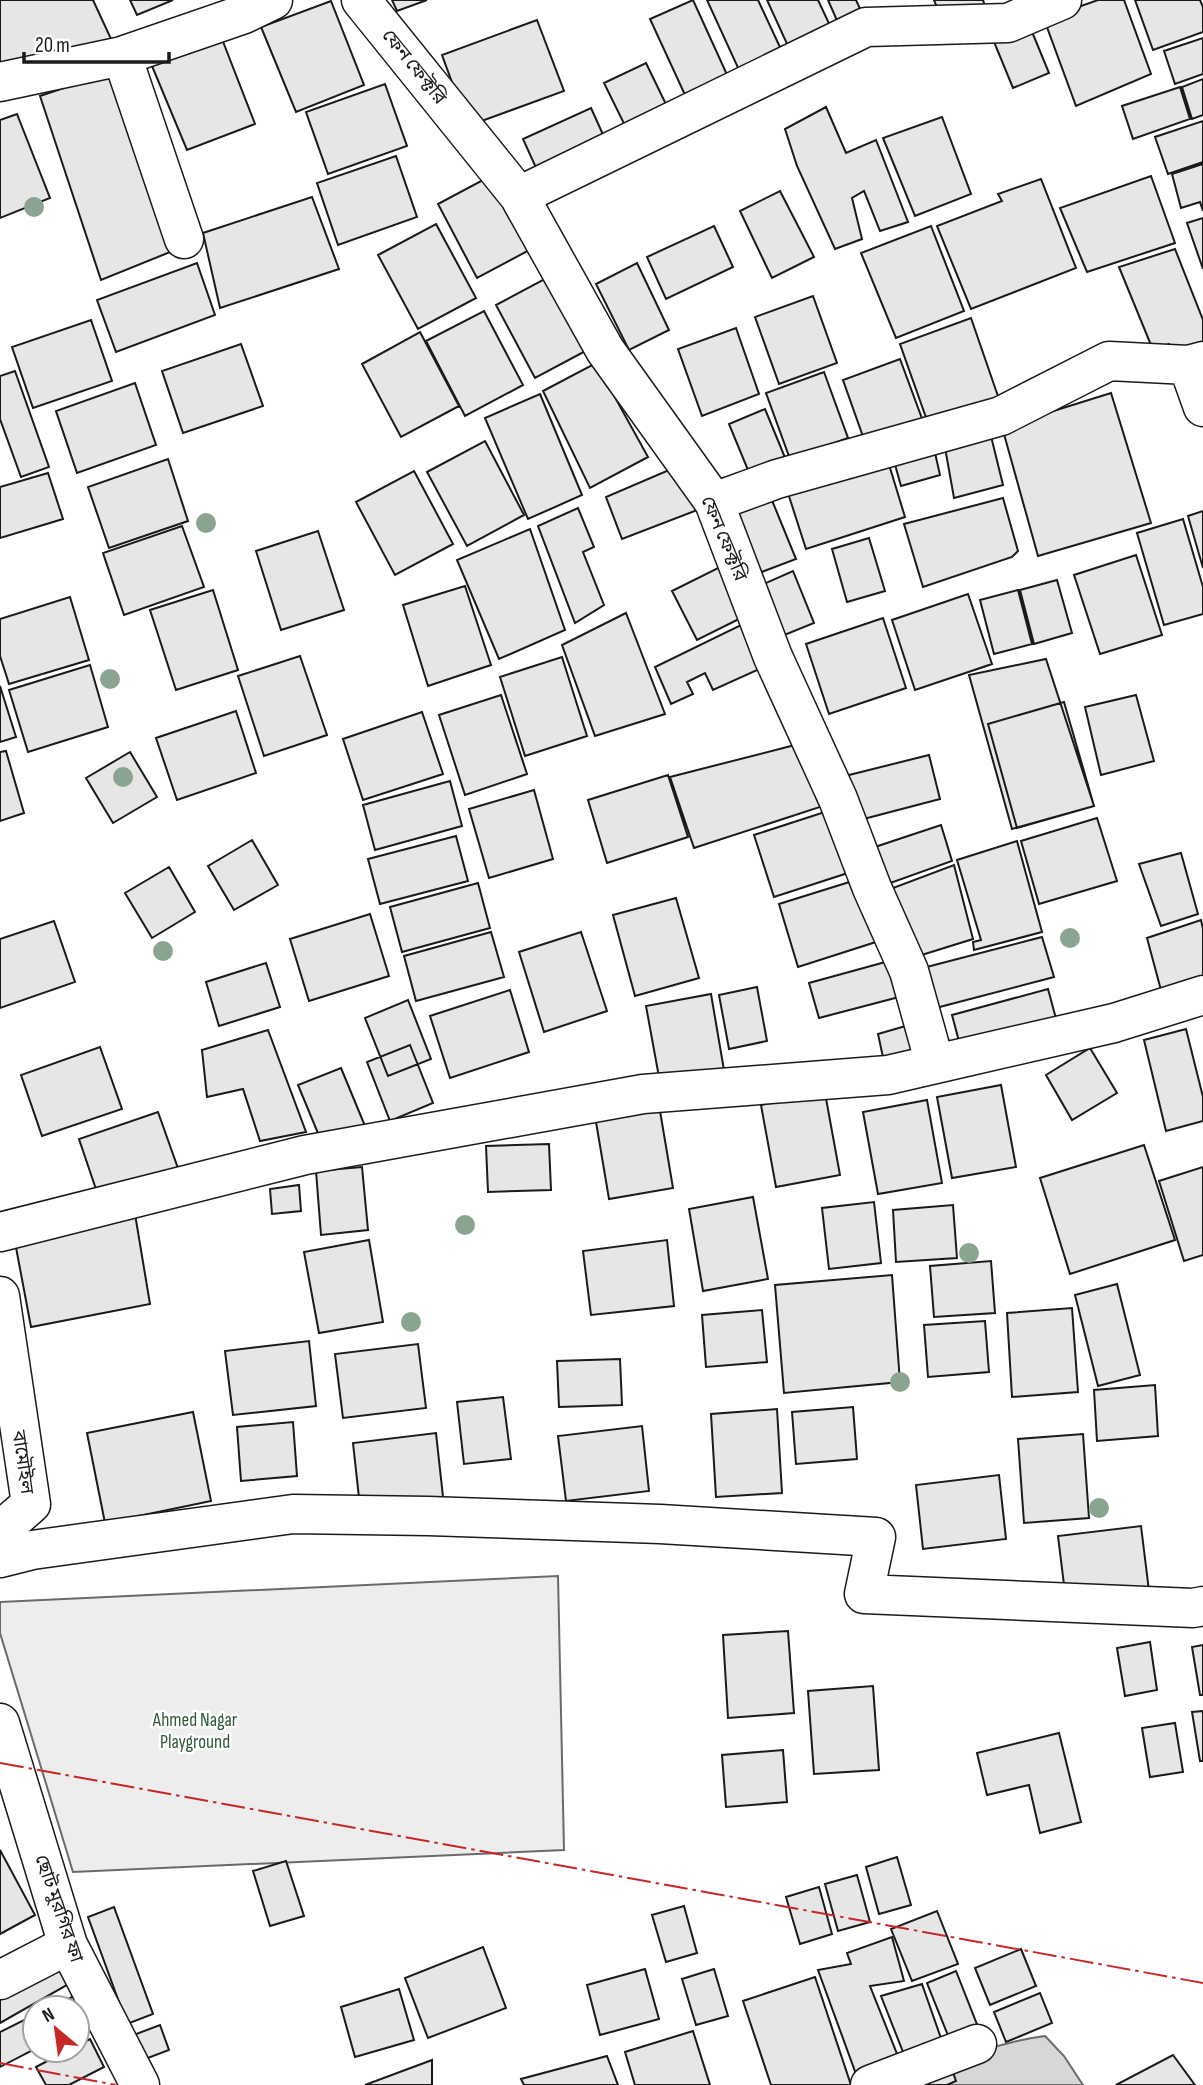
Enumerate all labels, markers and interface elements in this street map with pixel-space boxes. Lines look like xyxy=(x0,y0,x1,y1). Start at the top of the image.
scale bar xyxy=(24,21,170,65)
street label: ফেন ফেক্টরি xyxy=(377,24,452,110)
text: 20 m xyxy=(35,33,70,58)
street label: ফেন ফেক্টরি xyxy=(695,492,753,585)
street label: বামৌইল xyxy=(7,1428,39,1497)
park label: Ahmed Nagar Playground xyxy=(152,1709,238,1754)
street label: ছোট মুরগির ফা xyxy=(29,1851,89,1966)
north arrow xyxy=(21,1994,91,2064)
text: N xyxy=(38,2003,59,2028)

